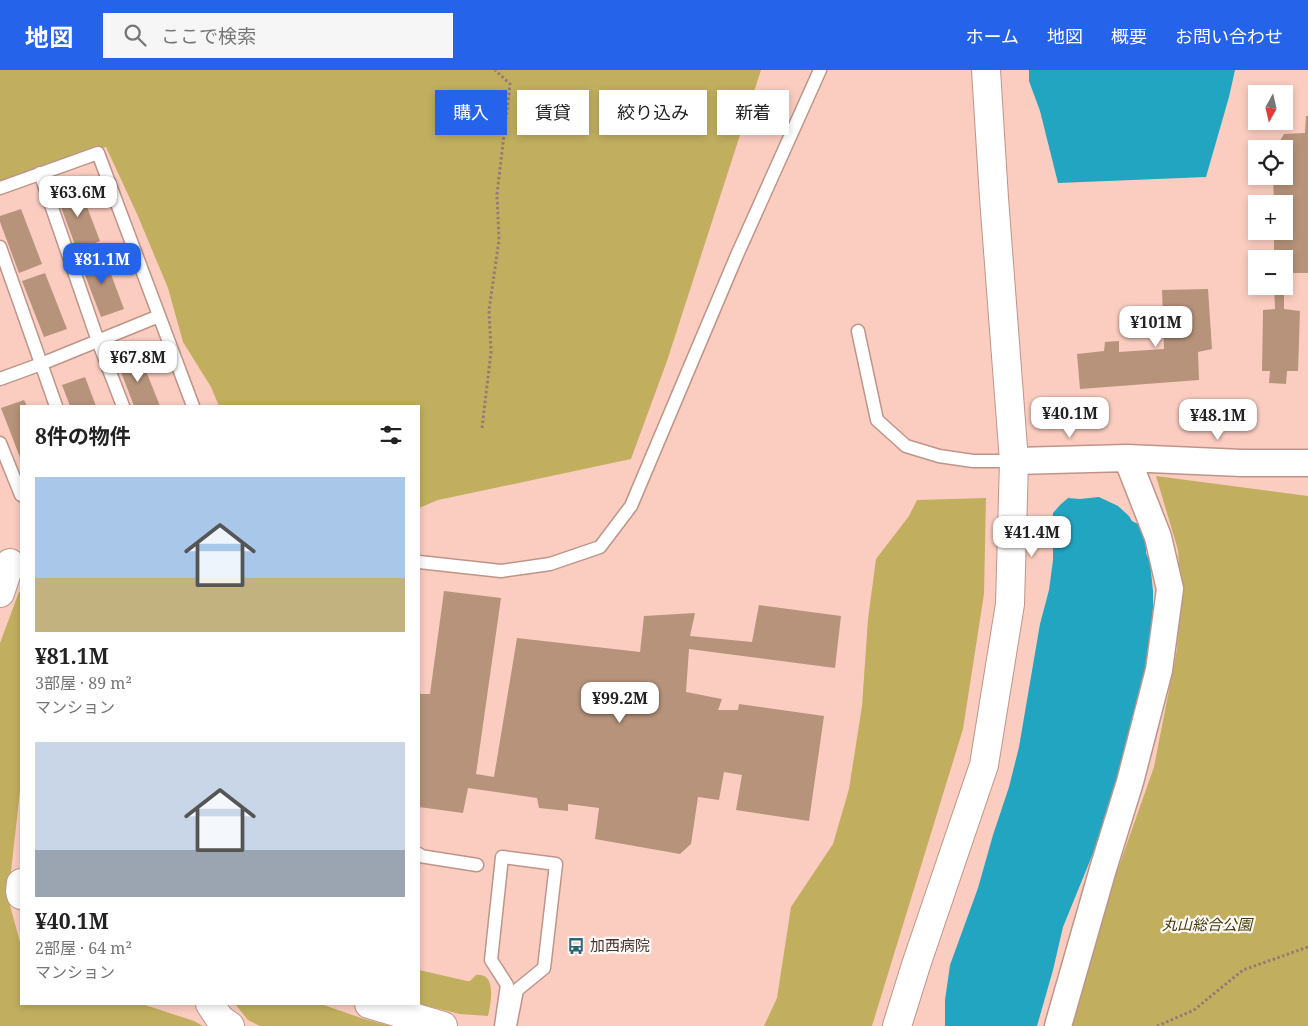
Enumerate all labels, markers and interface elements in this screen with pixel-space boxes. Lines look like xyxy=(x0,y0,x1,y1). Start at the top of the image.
search box xyxy=(103,13,453,58)
text: 地図 xyxy=(25,20,73,53)
icon: search xyxy=(121,21,149,49)
text: ここで検索 xyxy=(161,23,256,49)
text: ホーム xyxy=(966,24,1019,48)
text: 地図 xyxy=(1047,24,1083,48)
text: 概要 xyxy=(1111,24,1147,48)
text: お問い合わせ xyxy=(1175,24,1283,48)
north arrow xyxy=(1248,85,1292,130)
map controls xyxy=(1248,85,1293,295)
chip: 購入 xyxy=(435,90,507,135)
chip: 賃貸 xyxy=(517,90,589,135)
chip: 絞り込み xyxy=(599,90,707,135)
chip: 新着 xyxy=(717,90,789,135)
button: locate xyxy=(1248,140,1293,185)
pin: ¥63.6M xyxy=(37,176,119,218)
text: ¥63.6M xyxy=(50,181,106,203)
button: + xyxy=(1248,195,1293,240)
pin: ¥81.1M xyxy=(61,242,143,285)
text: ¥81.1M xyxy=(74,248,130,270)
button: − xyxy=(1248,250,1293,295)
pin: ¥101M xyxy=(1121,306,1191,348)
text: ¥101M xyxy=(1130,311,1182,333)
pin: ¥67.8M xyxy=(97,340,179,383)
text: ¥67.8M xyxy=(110,346,166,368)
pin: ¥40.1M xyxy=(1029,396,1111,439)
pin: ¥48.1M xyxy=(1177,398,1259,441)
text: ¥40.1M xyxy=(1042,402,1098,424)
text: ¥48.1M xyxy=(1190,404,1246,426)
icon: filters xyxy=(377,421,405,449)
text: 8件の物件 xyxy=(35,422,131,450)
icon: home xyxy=(175,510,265,600)
pin: ¥41.4M xyxy=(991,516,1073,558)
text: ¥41.4M xyxy=(1004,521,1060,543)
text: ¥81.1M xyxy=(35,642,109,670)
text: 3部屋 · 89 m² xyxy=(35,672,132,694)
pin: ¥99.2M xyxy=(579,682,661,724)
text: ¥99.2M xyxy=(592,687,648,709)
text: マンション xyxy=(35,696,115,718)
icon: home xyxy=(175,775,265,865)
text: ¥40.1M xyxy=(35,907,109,935)
park label: 丸山総合公園 xyxy=(1162,914,1254,934)
place label: 加西病院 xyxy=(590,935,650,955)
bus stop icon: 加西病院 xyxy=(566,936,586,956)
text: 2部屋 · 64 m² xyxy=(35,937,132,959)
text: マンション xyxy=(35,961,115,983)

